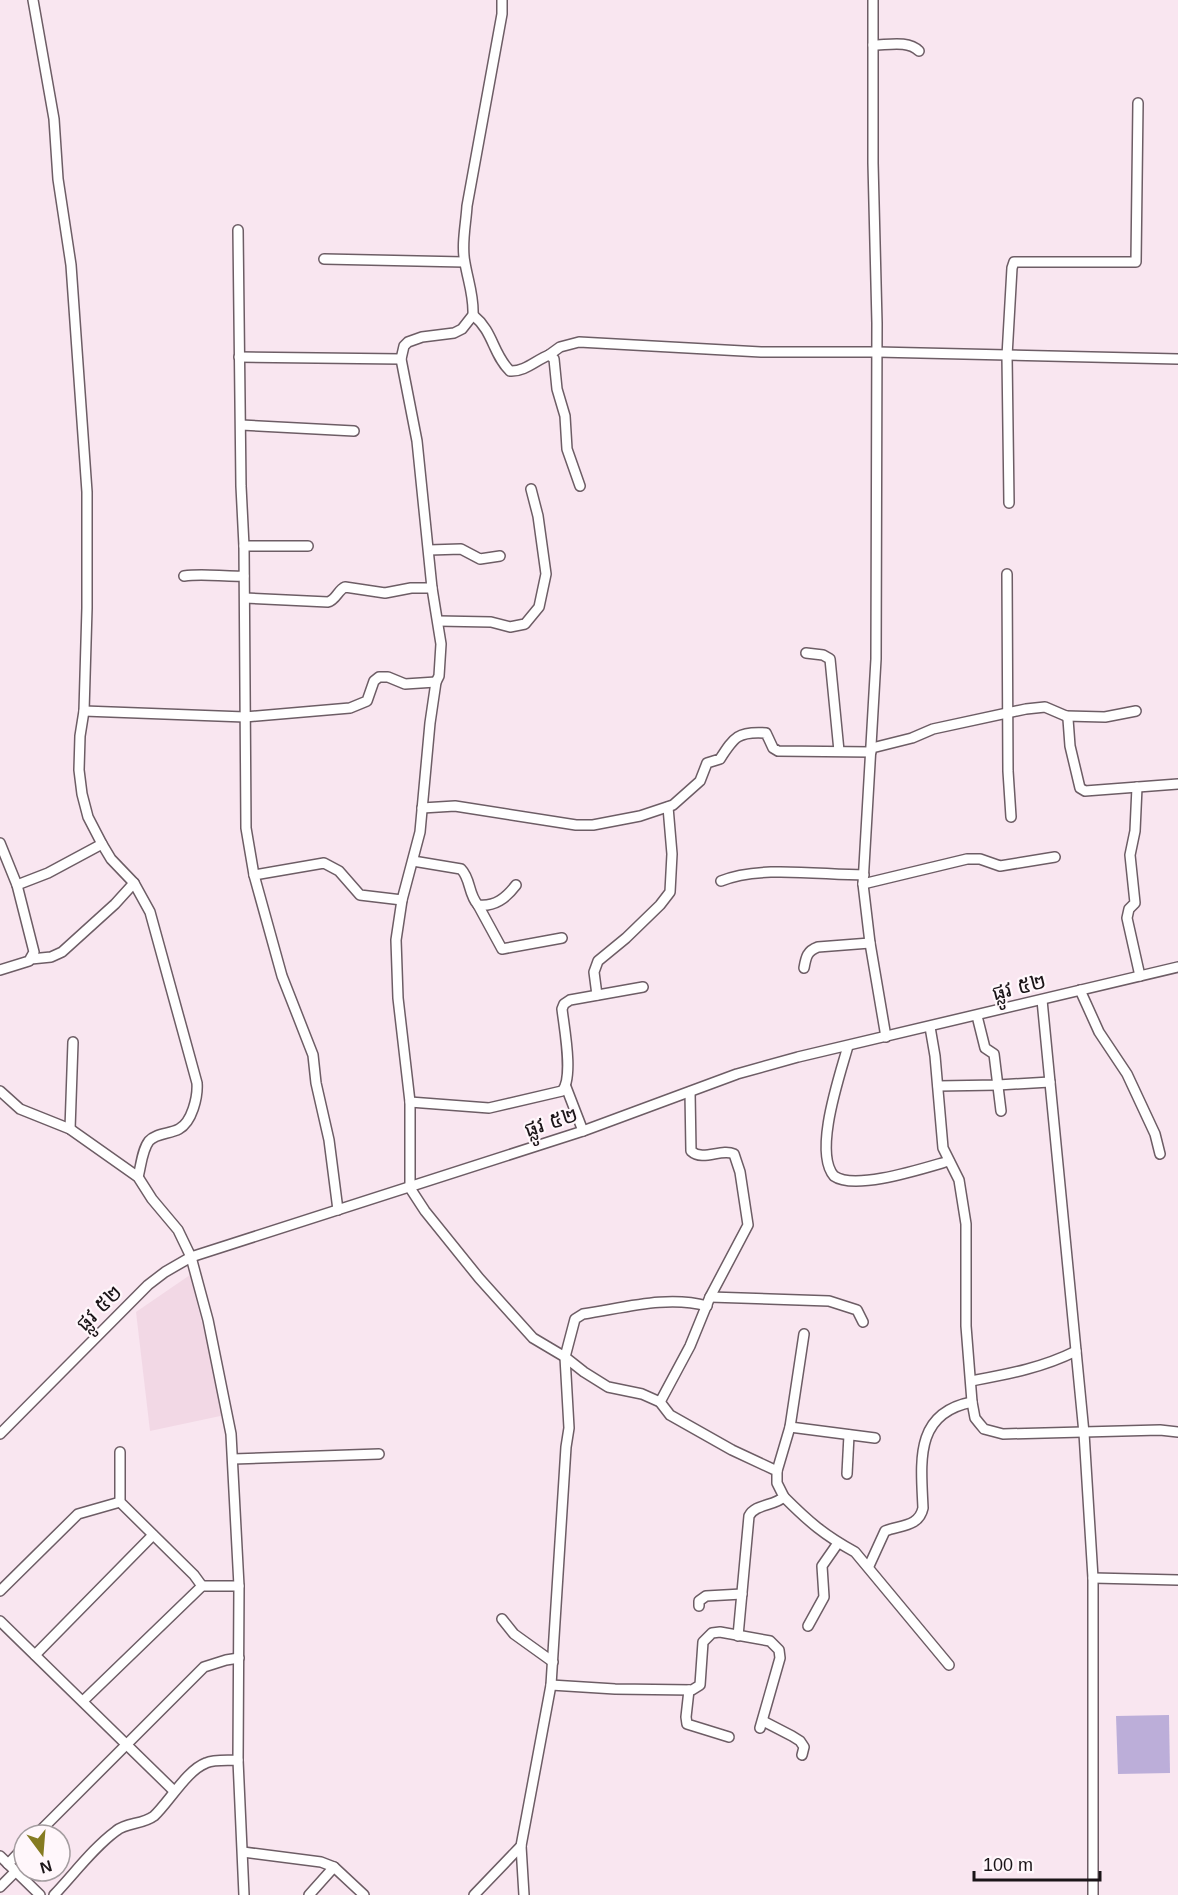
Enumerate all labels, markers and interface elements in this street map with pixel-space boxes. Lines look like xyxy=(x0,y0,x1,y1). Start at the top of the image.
street label: ផ្លូវ ៥២ xyxy=(989,969,1050,1012)
street label: ផ្លូវ ៥២ xyxy=(521,1102,583,1149)
street label: ផ្លូវ ៥២ xyxy=(71,1280,132,1341)
north arrow xyxy=(12,1823,72,1883)
scale bar xyxy=(974,1844,1100,1882)
text: 100 m xyxy=(983,1855,1033,1875)
text: N xyxy=(38,1857,54,1877)

